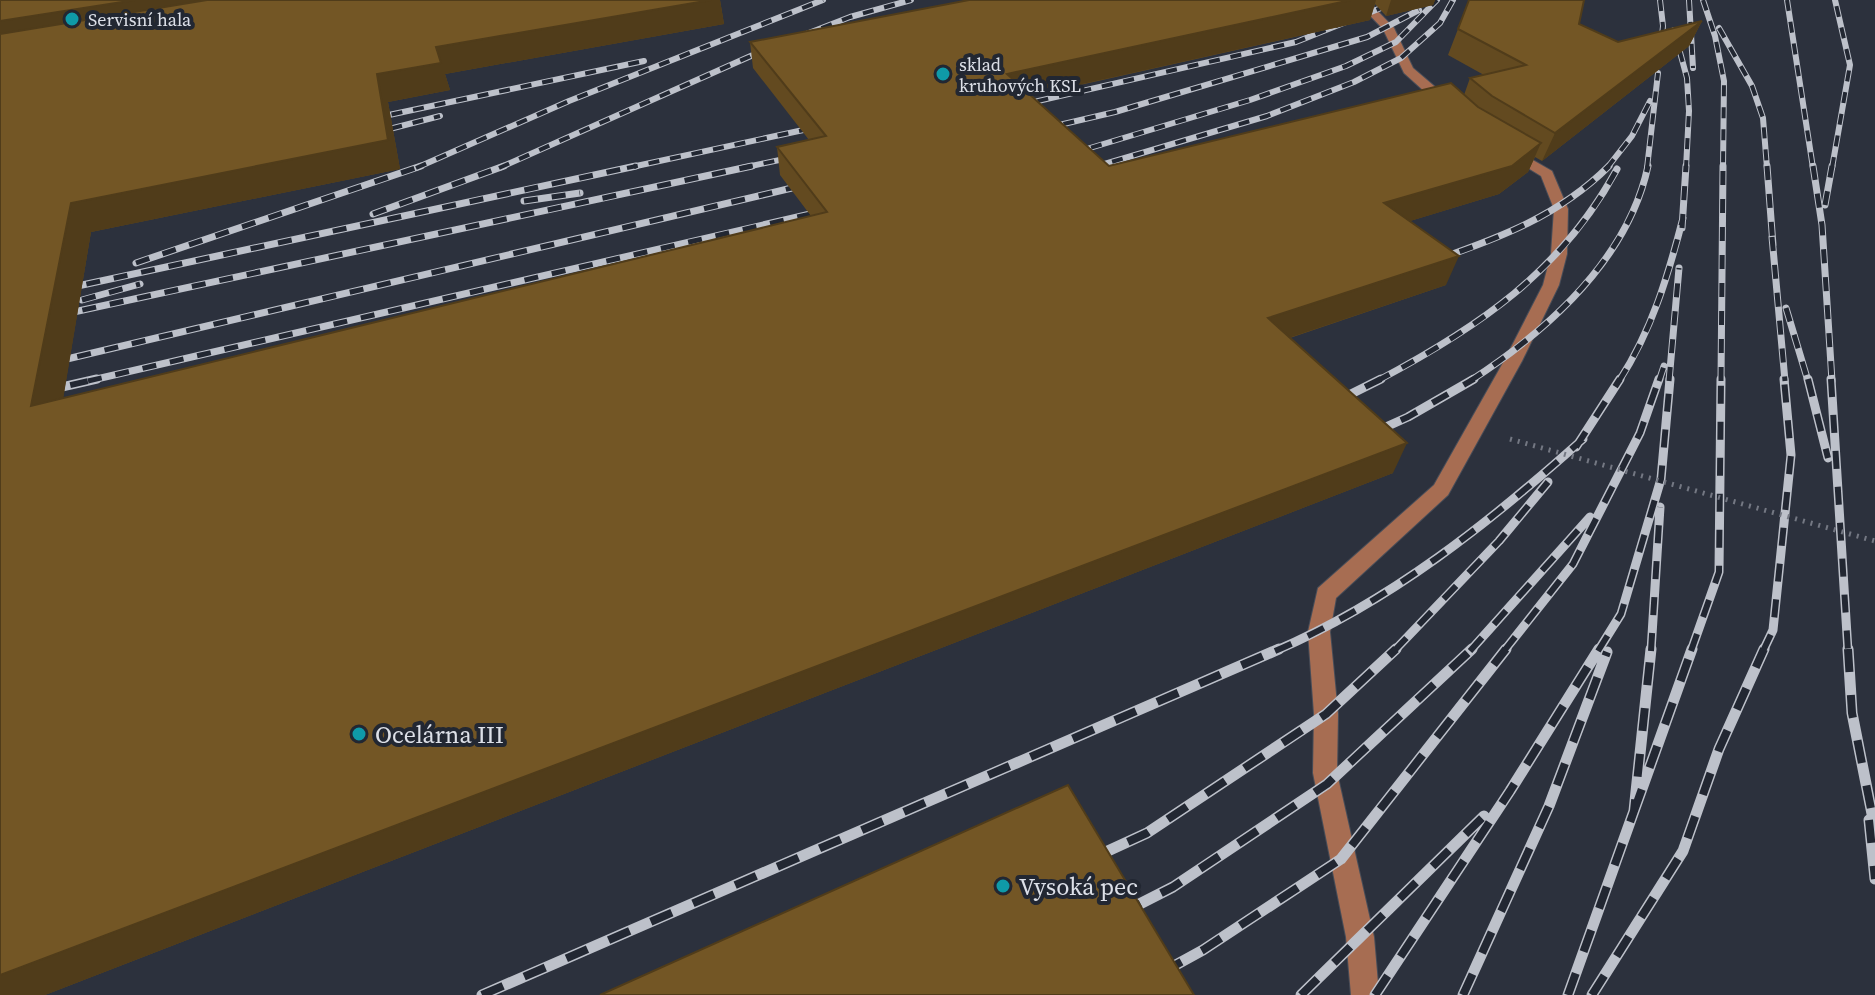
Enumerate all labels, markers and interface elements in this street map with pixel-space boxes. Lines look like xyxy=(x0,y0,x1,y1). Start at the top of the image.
place label: Servisní hala xyxy=(88,7,192,32)
marker: Servisní hala xyxy=(63,10,81,28)
place label: sklad kruhových KSL xyxy=(959,52,1081,98)
marker: sklad kruhových KSL xyxy=(934,65,952,83)
place label: Ocelárna III xyxy=(375,718,504,751)
marker: Ocelárna III xyxy=(350,725,368,743)
place label: Vysoká pec xyxy=(1019,870,1138,903)
marker: Vysoká pec xyxy=(994,877,1012,895)

